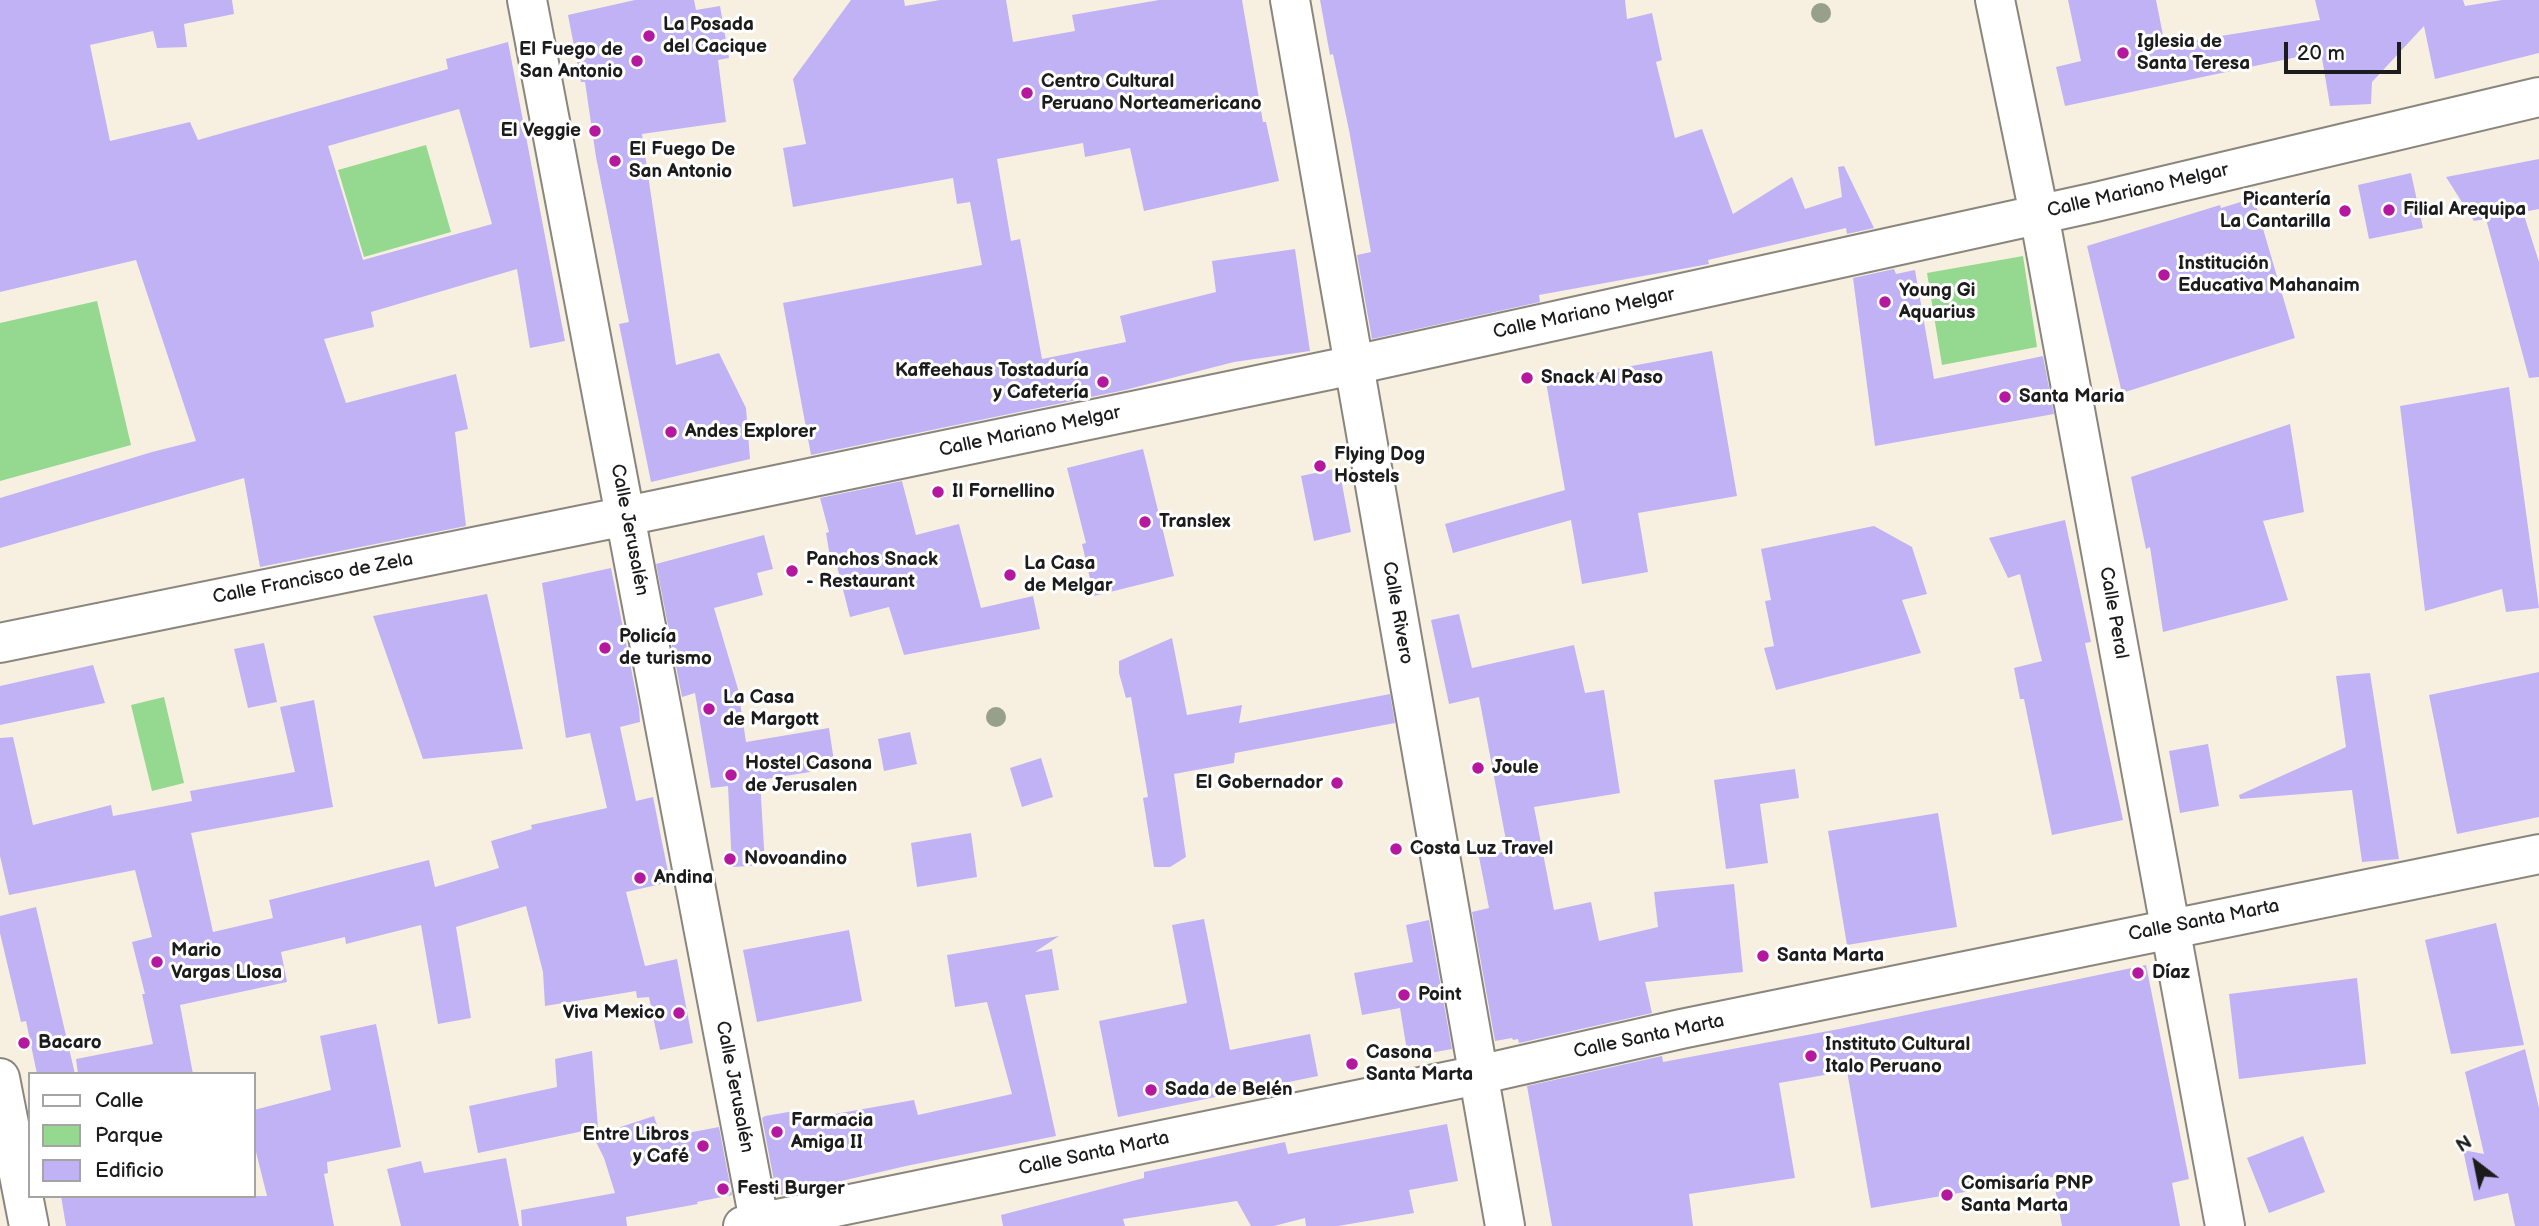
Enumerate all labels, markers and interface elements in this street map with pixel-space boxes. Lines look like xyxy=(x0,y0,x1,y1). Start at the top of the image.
place label: La Posada del Cacique xyxy=(663,14,767,58)
marker: La Posada del Cacique xyxy=(641,28,657,44)
scale bar xyxy=(2287,28,2404,72)
place label: Iglesia de Santa Teresa xyxy=(2137,31,2250,75)
place label: El Fuego de San Antonio xyxy=(519,39,623,83)
text: 20 m xyxy=(2297,41,2345,66)
marker: Iglesia de Santa Teresa xyxy=(2115,45,2131,61)
marker: El Fuego de San Antonio xyxy=(629,53,645,69)
place label: Centro Cultural Peruano Norteamericano xyxy=(1041,71,1262,115)
marker: Centro Cultural Peruano Norteamericano xyxy=(1019,85,1035,101)
place label: El Veggie xyxy=(500,120,581,142)
marker: El Veggie xyxy=(587,123,603,139)
place label: El Fuego De San Antonio xyxy=(629,139,735,183)
marker: El Fuego De San Antonio xyxy=(607,153,623,169)
street label: Calle Mariano Melgar xyxy=(2045,159,2231,223)
place label: Picantería La Cantarilla xyxy=(2220,189,2331,233)
place label: Filial Arequipa xyxy=(2403,199,2526,221)
marker: Filial Arequipa xyxy=(2381,202,2397,218)
marker: Picantería La Cantarilla xyxy=(2337,203,2353,219)
place label: Institución Educativa Mahanaim xyxy=(2178,253,2360,297)
marker: Institución Educativa Mahanaim xyxy=(2156,267,2172,283)
place label: Young Gi Aquarius xyxy=(1899,280,1975,324)
street label: Calle Mariano Melgar xyxy=(1491,284,1677,344)
marker: Young Gi Aquarius xyxy=(1877,294,1893,310)
place label: Kaffeehaus Tostaduría y Cafetería xyxy=(895,360,1089,404)
place label: Snack Al Paso xyxy=(1541,367,1663,389)
marker: Snack Al Paso xyxy=(1519,370,1535,386)
marker: Kaffeehaus Tostaduría y Cafetería xyxy=(1095,374,1111,390)
place label: Santa Maria xyxy=(2019,386,2125,408)
marker: Santa Maria xyxy=(1997,389,2013,405)
street label: Calle Mariano Melgar xyxy=(937,402,1123,462)
place label: Andes Explorer xyxy=(685,421,816,443)
marker: Andes Explorer xyxy=(663,424,679,440)
place label: Flying Dog Hostels xyxy=(1334,444,1425,488)
marker: Flying Dog Hostels xyxy=(1312,458,1328,474)
street label: Calle Jerusalén xyxy=(605,462,653,598)
place label: Il Fornellino xyxy=(952,481,1055,503)
marker: Il Fornellino xyxy=(930,484,946,500)
place label: Translex xyxy=(1159,511,1230,533)
marker: Translex xyxy=(1137,514,1153,530)
street label: Calle Francisco de Zela xyxy=(211,548,415,610)
place label: Panchos Snack - Restaurant xyxy=(806,549,938,593)
place label: La Casa de Melgar xyxy=(1024,553,1112,597)
street label: Calle Rivero xyxy=(1377,560,1417,666)
marker: Panchos Snack - Restaurant xyxy=(784,563,800,579)
street label: Calle Peral xyxy=(2094,565,2132,661)
marker: La Casa de Melgar xyxy=(1002,567,1018,583)
place label: Policía de turismo xyxy=(619,626,712,670)
marker: Policía de turismo xyxy=(597,640,613,656)
place label: La Casa de Margott xyxy=(723,687,819,731)
marker: La Casa de Margott xyxy=(701,701,717,717)
place label: Hostel Casona de Jerusalen xyxy=(745,753,872,797)
place label: Joule xyxy=(1492,757,1539,779)
marker: Joule xyxy=(1470,760,1486,776)
marker: Hostel Casona de Jerusalen xyxy=(723,767,739,783)
place label: El Gobernador xyxy=(1195,772,1323,794)
marker: El Gobernador xyxy=(1329,775,1345,791)
place label: Costa Luz Travel xyxy=(1410,838,1553,860)
marker: Costa Luz Travel xyxy=(1388,841,1404,857)
place label: Novoandino xyxy=(744,848,847,870)
marker: Novoandino xyxy=(722,851,738,867)
place label: Andina xyxy=(654,867,713,889)
marker: Andina xyxy=(632,870,648,886)
street label: Calle Santa Marta xyxy=(2127,895,2281,947)
place label: Mario Vargas Llosa xyxy=(171,940,282,984)
place label: Santa Marta xyxy=(1777,945,1884,967)
marker: Santa Marta xyxy=(1755,948,1771,964)
marker: Mario Vargas Llosa xyxy=(149,954,165,970)
place label: Díaz xyxy=(2152,962,2190,984)
marker: Díaz xyxy=(2130,965,2146,981)
place label: Point xyxy=(1418,984,1461,1006)
marker: Point xyxy=(1396,987,1412,1003)
place label: Viva Mexico xyxy=(563,1002,665,1024)
marker: Viva Mexico xyxy=(671,1005,687,1021)
street label: Calle Santa Marta xyxy=(1572,1010,1726,1064)
street label: Calle Jerusalén xyxy=(710,1019,758,1155)
place label: Bacaro xyxy=(38,1032,102,1054)
place label: Instituto Cultural Italo Peruano xyxy=(1825,1034,1970,1078)
marker: Bacaro xyxy=(16,1035,32,1051)
place label: Casona Santa Marta xyxy=(1366,1042,1473,1086)
marker: Instituto Cultural Italo Peruano xyxy=(1803,1048,1819,1064)
marker: Casona Santa Marta xyxy=(1344,1056,1360,1072)
legend xyxy=(28,1072,256,1198)
place label: Sada de Belén xyxy=(1165,1079,1293,1101)
marker: Sada de Belén xyxy=(1143,1082,1159,1098)
text: Calle xyxy=(95,1088,144,1113)
place label: Farmacia Amiga II xyxy=(791,1110,873,1154)
text: Parque xyxy=(95,1123,163,1148)
place label: Entre Libros y Café xyxy=(582,1124,689,1168)
marker: Farmacia Amiga II xyxy=(769,1124,785,1140)
street label: Calle Santa Marta xyxy=(1017,1127,1171,1181)
north arrow xyxy=(2441,1128,2511,1198)
text: N xyxy=(2452,1131,2477,1158)
marker: Entre Libros y Café xyxy=(695,1138,711,1154)
text: Edificio xyxy=(95,1158,164,1183)
place label: Comisaría PNP Santa Marta xyxy=(1961,1173,2093,1217)
place label: Festi Burger xyxy=(737,1178,845,1200)
marker: Festi Burger xyxy=(715,1181,731,1197)
marker: Comisaría PNP Santa Marta xyxy=(1939,1187,1955,1203)

